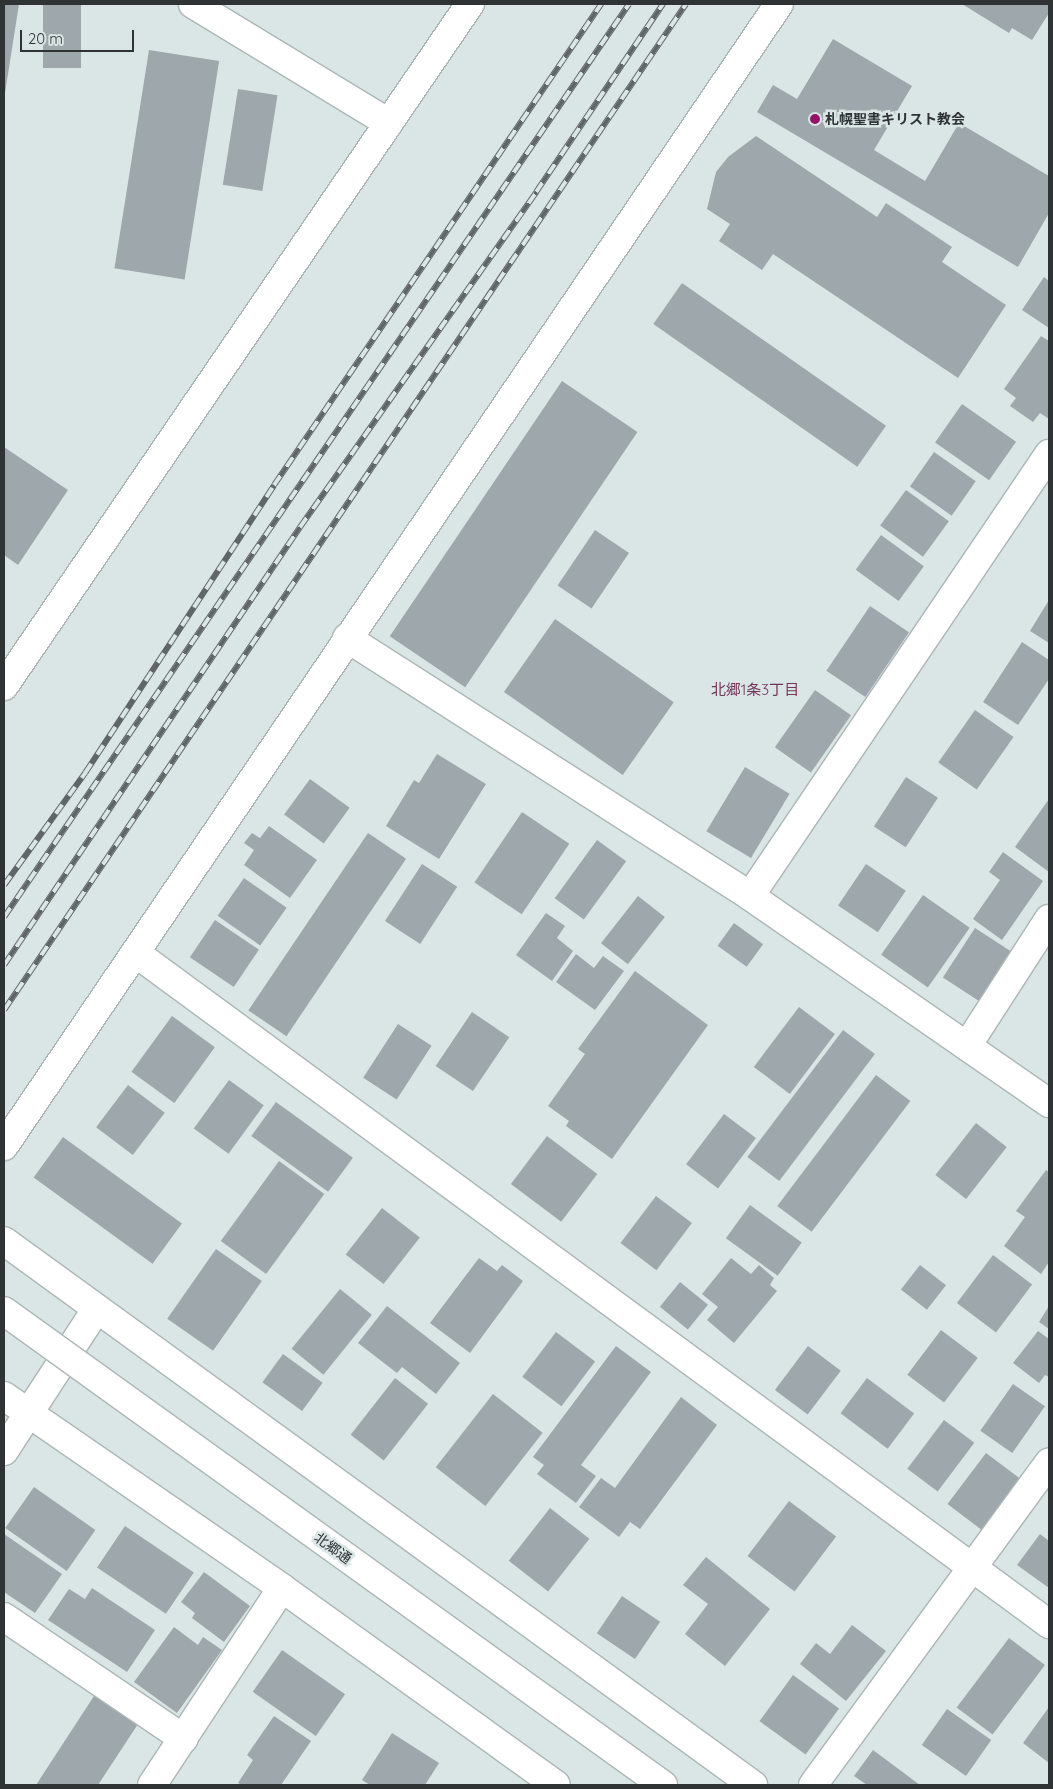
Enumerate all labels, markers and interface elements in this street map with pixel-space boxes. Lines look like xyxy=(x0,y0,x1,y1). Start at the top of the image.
scale bar xyxy=(22,20,136,52)
text: 20 m xyxy=(28,29,63,48)
place label: 札幌聖書キリスト教会 xyxy=(825,111,965,127)
marker: 札幌聖書キリスト教会 xyxy=(809,113,821,125)
district label: 北郷1条3丁目 xyxy=(711,681,799,699)
street label: 北郷通 xyxy=(311,1529,355,1567)

